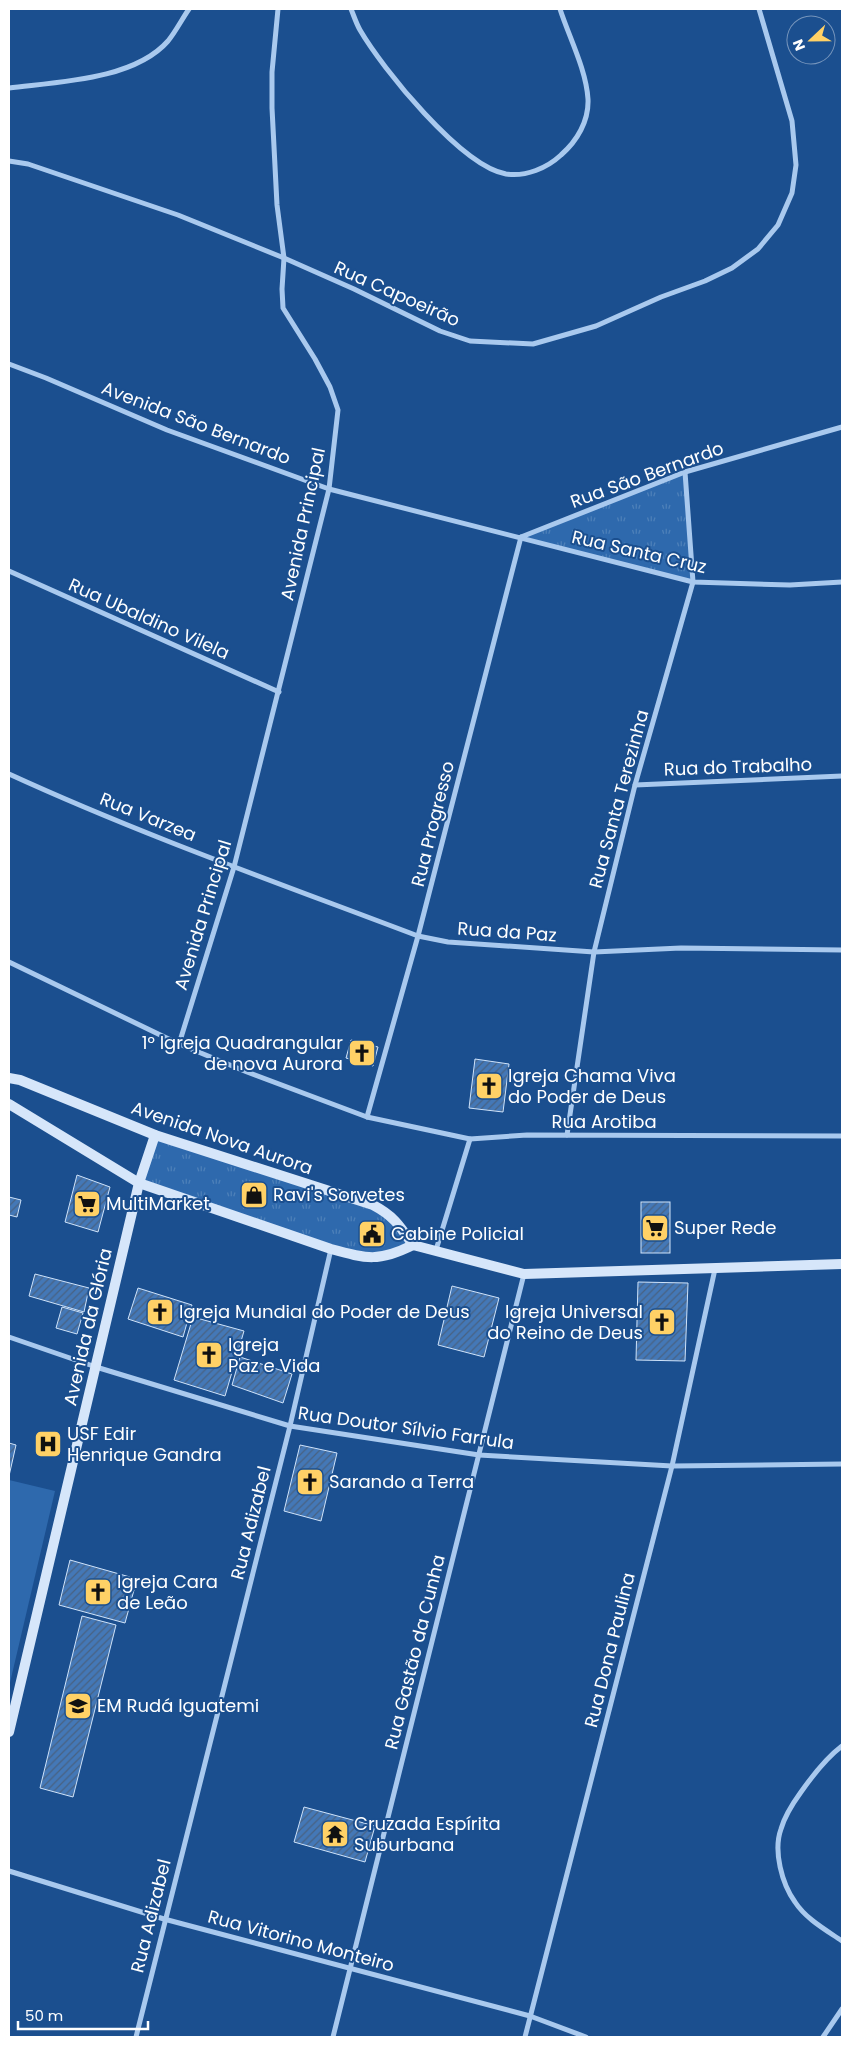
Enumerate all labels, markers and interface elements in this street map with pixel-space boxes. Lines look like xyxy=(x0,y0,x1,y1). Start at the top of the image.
north arrow xyxy=(786,15,836,65)
text: N xyxy=(788,36,810,53)
street label: Rua Capoeirão xyxy=(330,255,464,332)
street label: Avenida São Bernardo xyxy=(98,375,294,470)
street label: Rua São Bernardo xyxy=(567,435,727,514)
street label: Avenida Principal xyxy=(274,445,331,603)
street label: Rua Santa Cruz xyxy=(569,524,709,579)
street label: Rua Ubaldino Vilela xyxy=(65,572,234,665)
street label: Rua Santa Terezinha xyxy=(583,707,654,891)
street label: Rua do Trabalho xyxy=(663,751,813,782)
street label: Rua Progresso xyxy=(405,759,460,889)
street label: Rua Varzea xyxy=(96,786,200,847)
street label: Avenida Principal xyxy=(168,837,237,993)
street label: Rua da Paz xyxy=(457,916,557,947)
place label: 1° Igreja Quadrangular de nova Aurora xyxy=(142,1030,343,1076)
church icon: 1° Igreja Quadrangular de nova Aurora xyxy=(347,1038,377,1068)
place label: Igreja Chama Viva do Poder de Deus xyxy=(508,1063,676,1109)
church icon: Igreja Chama Viva do Poder de Deus xyxy=(474,1071,504,1101)
street label: Avenida Nova Aurora xyxy=(128,1095,316,1180)
street label: Rua Arotiba xyxy=(551,1109,657,1134)
shop icon: Ravi's Sorvetes xyxy=(239,1180,269,1210)
place label: Ravi's Sorvetes xyxy=(273,1182,405,1207)
supermarket icon: MultiMarket xyxy=(72,1189,102,1219)
place label: MultiMarket xyxy=(106,1191,210,1216)
supermarket icon: Super Rede xyxy=(640,1213,670,1243)
place label: Super Rede xyxy=(674,1215,776,1240)
public building icon: Cabine Policial xyxy=(357,1219,387,1249)
place label: Cabine Policial xyxy=(391,1221,524,1246)
street label: Avenida da Glória xyxy=(57,1246,118,1408)
church icon: Igreja Mundial do Poder de Deus xyxy=(145,1297,175,1327)
place label: Igreja Mundial do Poder de Deus xyxy=(179,1299,470,1324)
place label: Igreja Universal do Reino de Deus xyxy=(487,1299,643,1345)
church icon: Igreja Universal do Reino de Deus xyxy=(647,1307,677,1337)
place label: Igreja Paz e Vida xyxy=(228,1332,320,1378)
church icon: Igreja Paz e Vida xyxy=(194,1340,224,1370)
street label: Rua Doutor Sílvio Farrula xyxy=(296,1400,516,1455)
place label: USF Edir Henrique Gandra xyxy=(67,1421,222,1467)
hospital icon: USF Edir Henrique Gandra xyxy=(33,1429,63,1459)
street label: Rua Adizabel xyxy=(224,1463,277,1582)
church icon: Sarando a Terra xyxy=(295,1467,325,1497)
place label: Sarando a Terra xyxy=(329,1469,474,1494)
street label: Rua Gastão da Cunha xyxy=(378,1552,451,1752)
place label: Igreja Cara de Leão xyxy=(117,1569,218,1615)
street label: Rua Dona Paulina xyxy=(578,1570,641,1730)
church icon: Igreja Cara de Leão xyxy=(83,1577,113,1607)
school or university icon: EM Rudá Iguatemi xyxy=(63,1691,93,1721)
place label: EM Rudá Iguatemi xyxy=(97,1693,259,1718)
place label: Cruzada Espírita Suburbana xyxy=(354,1811,501,1857)
temple icon: Cruzada Espírita Suburbana xyxy=(320,1819,350,1849)
street label: Rua Adizabel xyxy=(124,1856,177,1975)
street label: Rua Vitorino Monteiro xyxy=(205,1904,397,1977)
scale bar xyxy=(18,1998,148,2030)
text: 50 m xyxy=(25,2005,63,2026)

